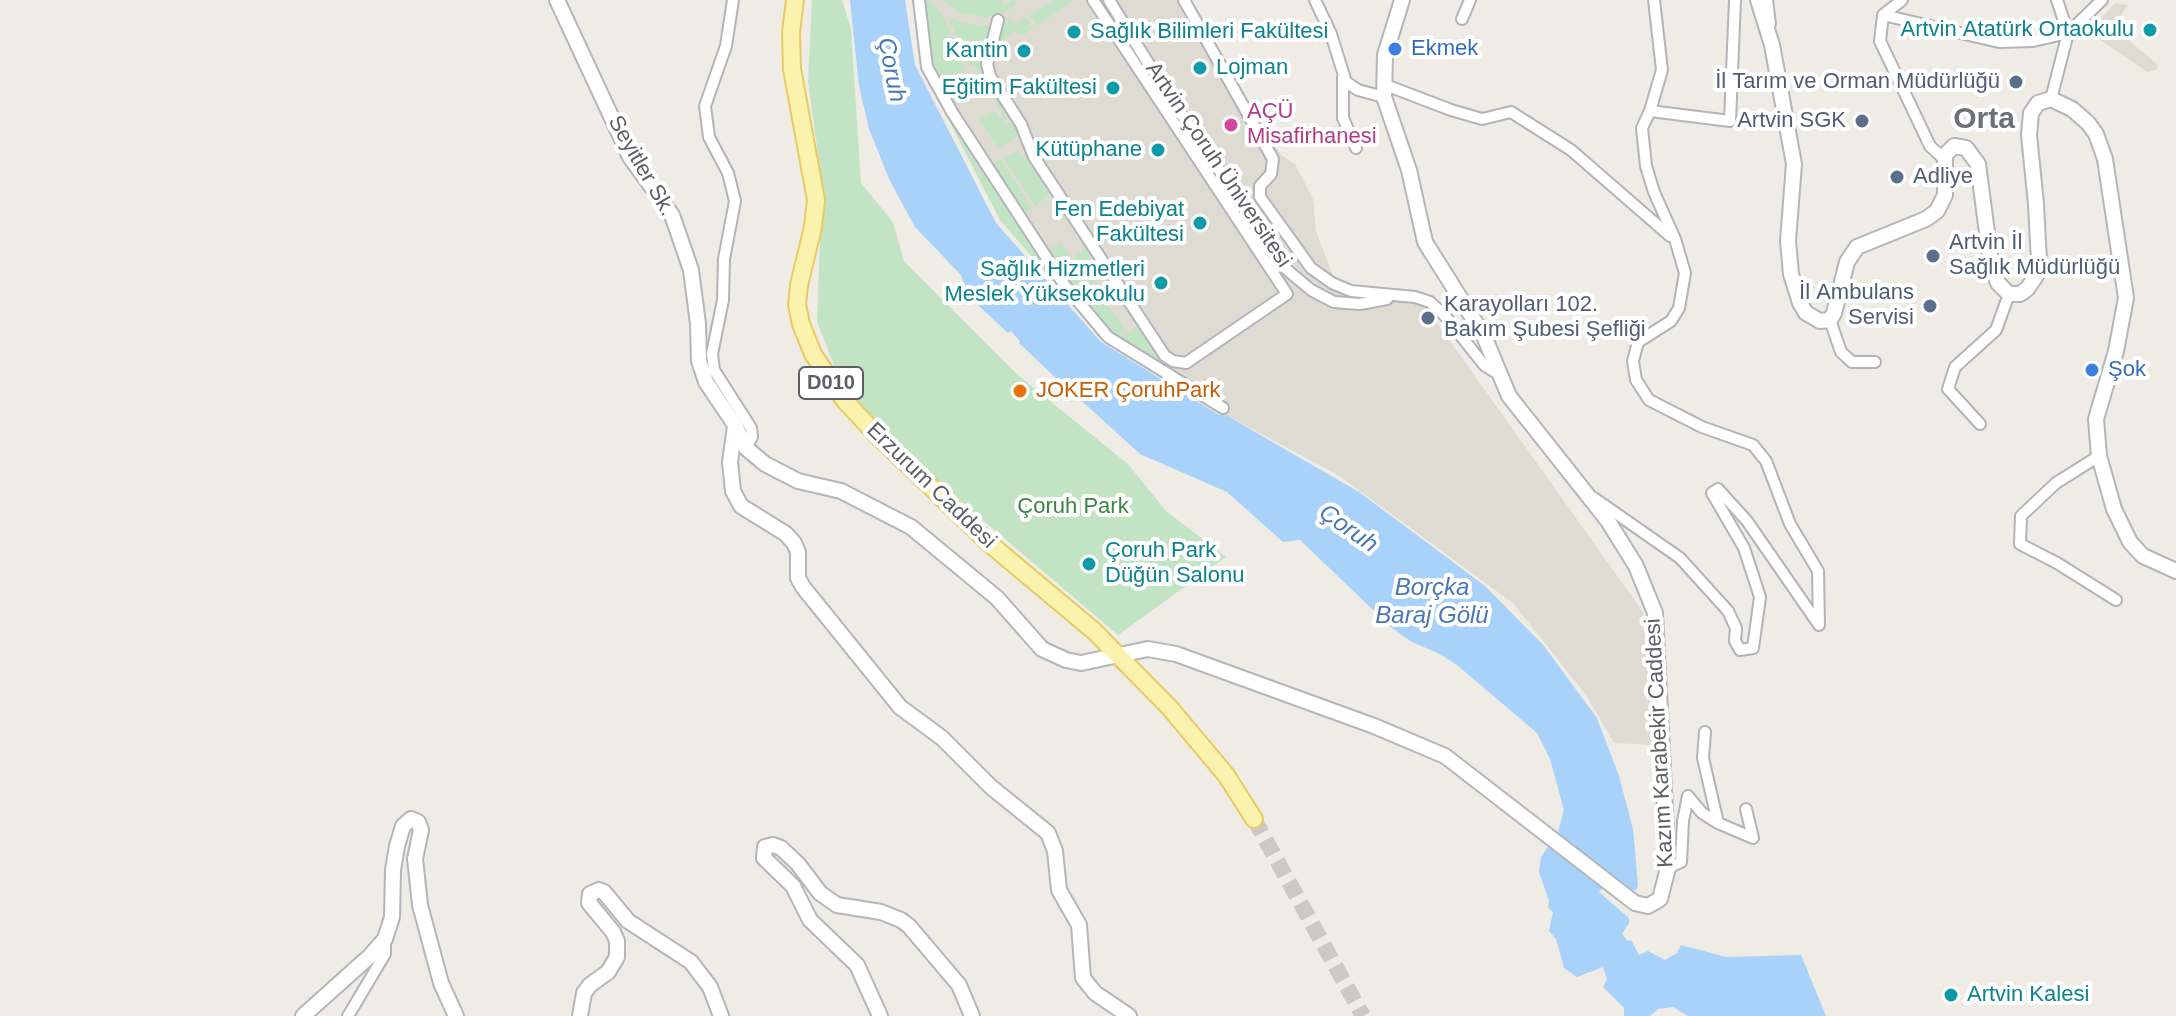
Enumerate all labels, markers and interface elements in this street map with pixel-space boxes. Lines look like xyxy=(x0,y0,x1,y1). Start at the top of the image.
place label: Artvin Atatürk Ortaokulu xyxy=(1900,17,2134,43)
place label: Sağlık Bilimleri Fakültesi xyxy=(1090,19,1328,45)
marker: Artvin Atatürk Ortaokulu xyxy=(2141,21,2159,39)
marker: Sağlık Bilimleri Fakültesi xyxy=(1065,23,1083,41)
water label: Çoruh xyxy=(871,35,911,105)
place label: Ekmek xyxy=(1411,36,1478,62)
place label: Kantin xyxy=(946,38,1008,64)
marker: Ekmek xyxy=(1386,40,1404,58)
marker: Kantin xyxy=(1015,42,1033,60)
place label: Lojman xyxy=(1216,55,1288,81)
street label: Artvin Çoruh Üniversitesi xyxy=(1139,57,1297,273)
marker: Lojman xyxy=(1191,59,1209,77)
place label: İl Tarım ve Orman Müdürlüğü xyxy=(1715,69,2000,95)
marker: İl Tarım ve Orman Müdürlüğü xyxy=(2007,73,2025,91)
place label: Eğitim Fakültesi xyxy=(942,75,1097,101)
marker: Eğitim Fakültesi xyxy=(1104,79,1122,97)
place label: AÇÜ Misafirhanesi xyxy=(1247,99,1377,150)
district label: Orta xyxy=(1953,102,2015,138)
place label: Artvin SGK xyxy=(1737,108,1846,134)
street label: Seyitler Sk. xyxy=(602,111,680,221)
marker: Artvin SGK xyxy=(1853,112,1871,130)
marker: AÇÜ Misafirhanesi xyxy=(1222,116,1240,134)
place label: Kütüphane xyxy=(1036,137,1142,163)
marker: Kütüphane xyxy=(1149,141,1167,159)
place label: Adliye xyxy=(1913,164,1973,190)
marker: Adliye xyxy=(1888,168,1906,186)
place label: Fen Edebiyat Fakültesi xyxy=(1054,197,1184,248)
marker: Fen Edebiyat Fakültesi xyxy=(1191,214,1209,232)
place label: Artvin İl Sağlık Müdürlüğü xyxy=(1949,230,2120,282)
marker: Artvin İl Sağlık Müdürlüğü xyxy=(1924,247,1942,265)
place label: Sağlık Hizmetleri Meslek Yüksekokulu xyxy=(944,257,1145,308)
marker: Sağlık Hizmetleri Meslek Yüksekokulu xyxy=(1152,274,1170,292)
place label: İl Ambulans Servisi xyxy=(1799,280,1914,332)
place label: Karayolları 102. Bakım Şubesi Şefliği xyxy=(1444,292,1646,344)
marker: İl Ambulans Servisi xyxy=(1921,297,1939,315)
marker: Karayolları 102. Bakım Şubesi Şefliği xyxy=(1419,309,1437,327)
place label: Şok xyxy=(2108,357,2146,383)
marker: Şok xyxy=(2083,361,2101,379)
road number: D010 xyxy=(799,367,863,399)
place label: JOKER ÇoruhPark xyxy=(1036,378,1221,404)
marker: JOKER ÇoruhPark xyxy=(1011,382,1029,400)
street label: Erzurum Caddesi xyxy=(861,417,1001,555)
park label: Çoruh Park xyxy=(1017,494,1129,520)
water label: Çoruh xyxy=(1313,498,1383,560)
place label: Çoruh Park Düğün Salonu xyxy=(1105,538,1244,590)
marker: Çoruh Park Düğün Salonu xyxy=(1080,555,1098,573)
water label: Borçka Baraj Gölü xyxy=(1375,574,1489,630)
street label: Kazım Karabekir Caddesi xyxy=(1640,618,1680,868)
place label: Artvin Kalesi xyxy=(1967,982,2089,1008)
marker: Artvin Kalesi xyxy=(1942,986,1960,1004)

